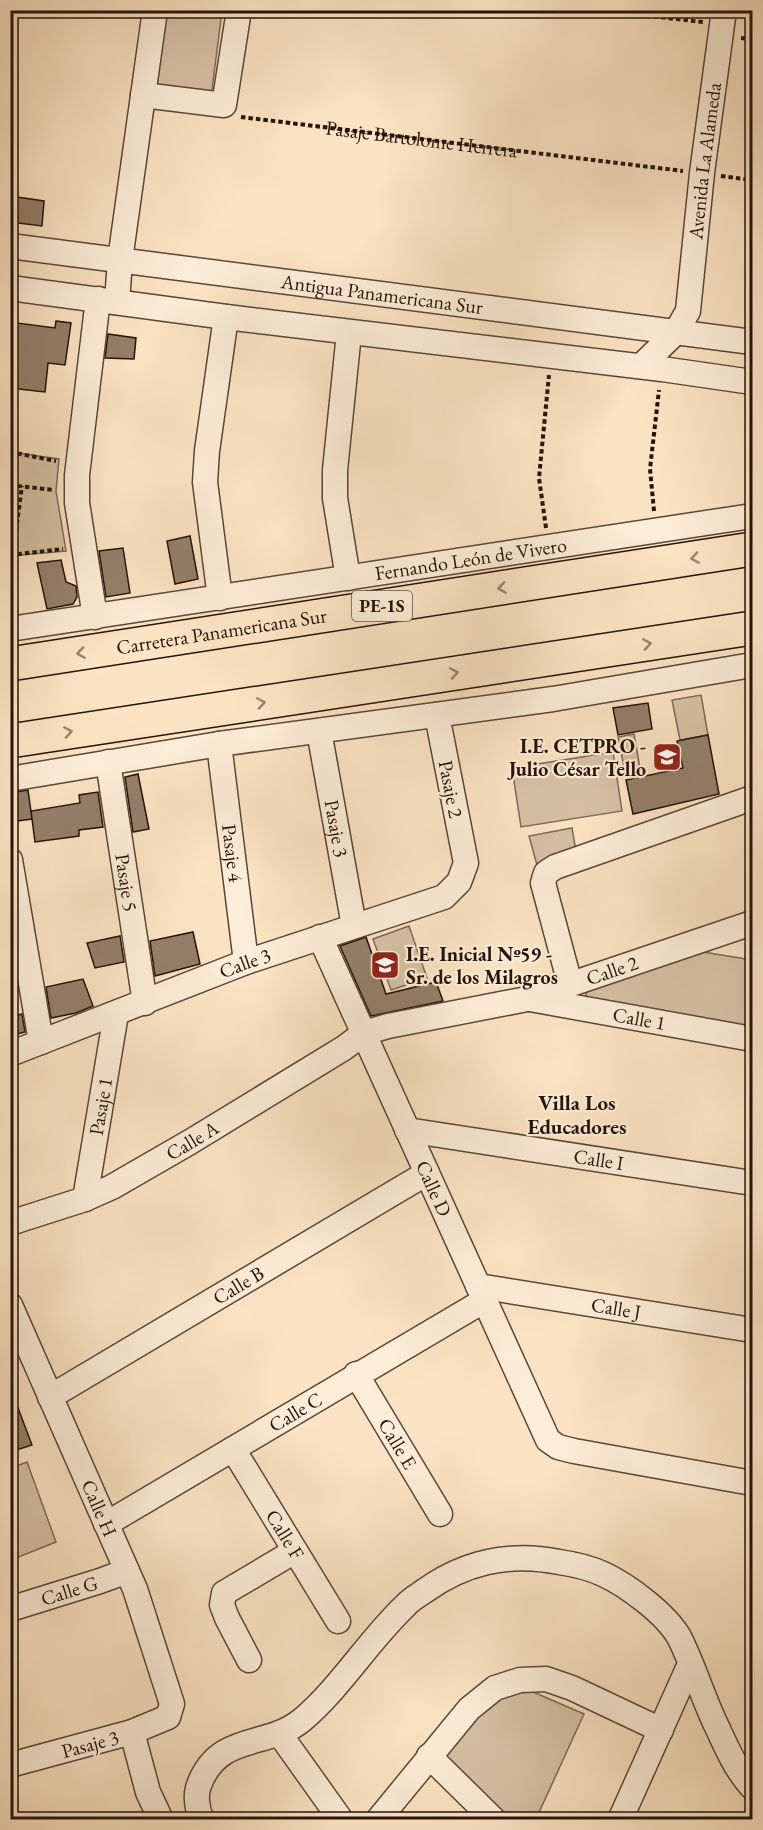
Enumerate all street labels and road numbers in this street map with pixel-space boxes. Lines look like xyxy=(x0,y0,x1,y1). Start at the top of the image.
street label: Avenida La Alameda xyxy=(682,81,727,242)
street label: Pasaje Bartolome Herrera xyxy=(324,114,519,164)
street label: Antigua Panamericana Sur xyxy=(278,268,485,320)
street label: Fernando León de Vivero xyxy=(373,531,568,586)
road number: PE-1S xyxy=(352,591,412,621)
street label: Carretera Panamericana Sur xyxy=(114,602,329,660)
street label: Pasaje 2 xyxy=(433,758,469,820)
street label: Pasaje 3 xyxy=(319,797,354,859)
street label: Pasaje 4 xyxy=(216,823,249,884)
street label: Pasaje 5 xyxy=(109,852,144,913)
street label: Calle 3 xyxy=(215,942,274,984)
street label: Calle 2 xyxy=(583,949,642,991)
street label: Calle 1 xyxy=(611,1001,668,1036)
street label: Pasaje 1 xyxy=(83,1075,118,1137)
street label: Calle A xyxy=(161,1114,224,1166)
street label: Calle I xyxy=(572,1143,626,1176)
street label: Calle D xyxy=(410,1156,458,1220)
street label: Calle B xyxy=(208,1260,269,1310)
street label: Calle J xyxy=(589,1291,643,1325)
street label: Calle C xyxy=(264,1386,327,1438)
street label: Calle E xyxy=(372,1413,423,1474)
street label: Calle H xyxy=(75,1476,123,1541)
street label: Calle F xyxy=(260,1505,310,1564)
street label: Calle G xyxy=(38,1570,101,1612)
street label: Pasaje 3 xyxy=(59,1724,121,1764)

